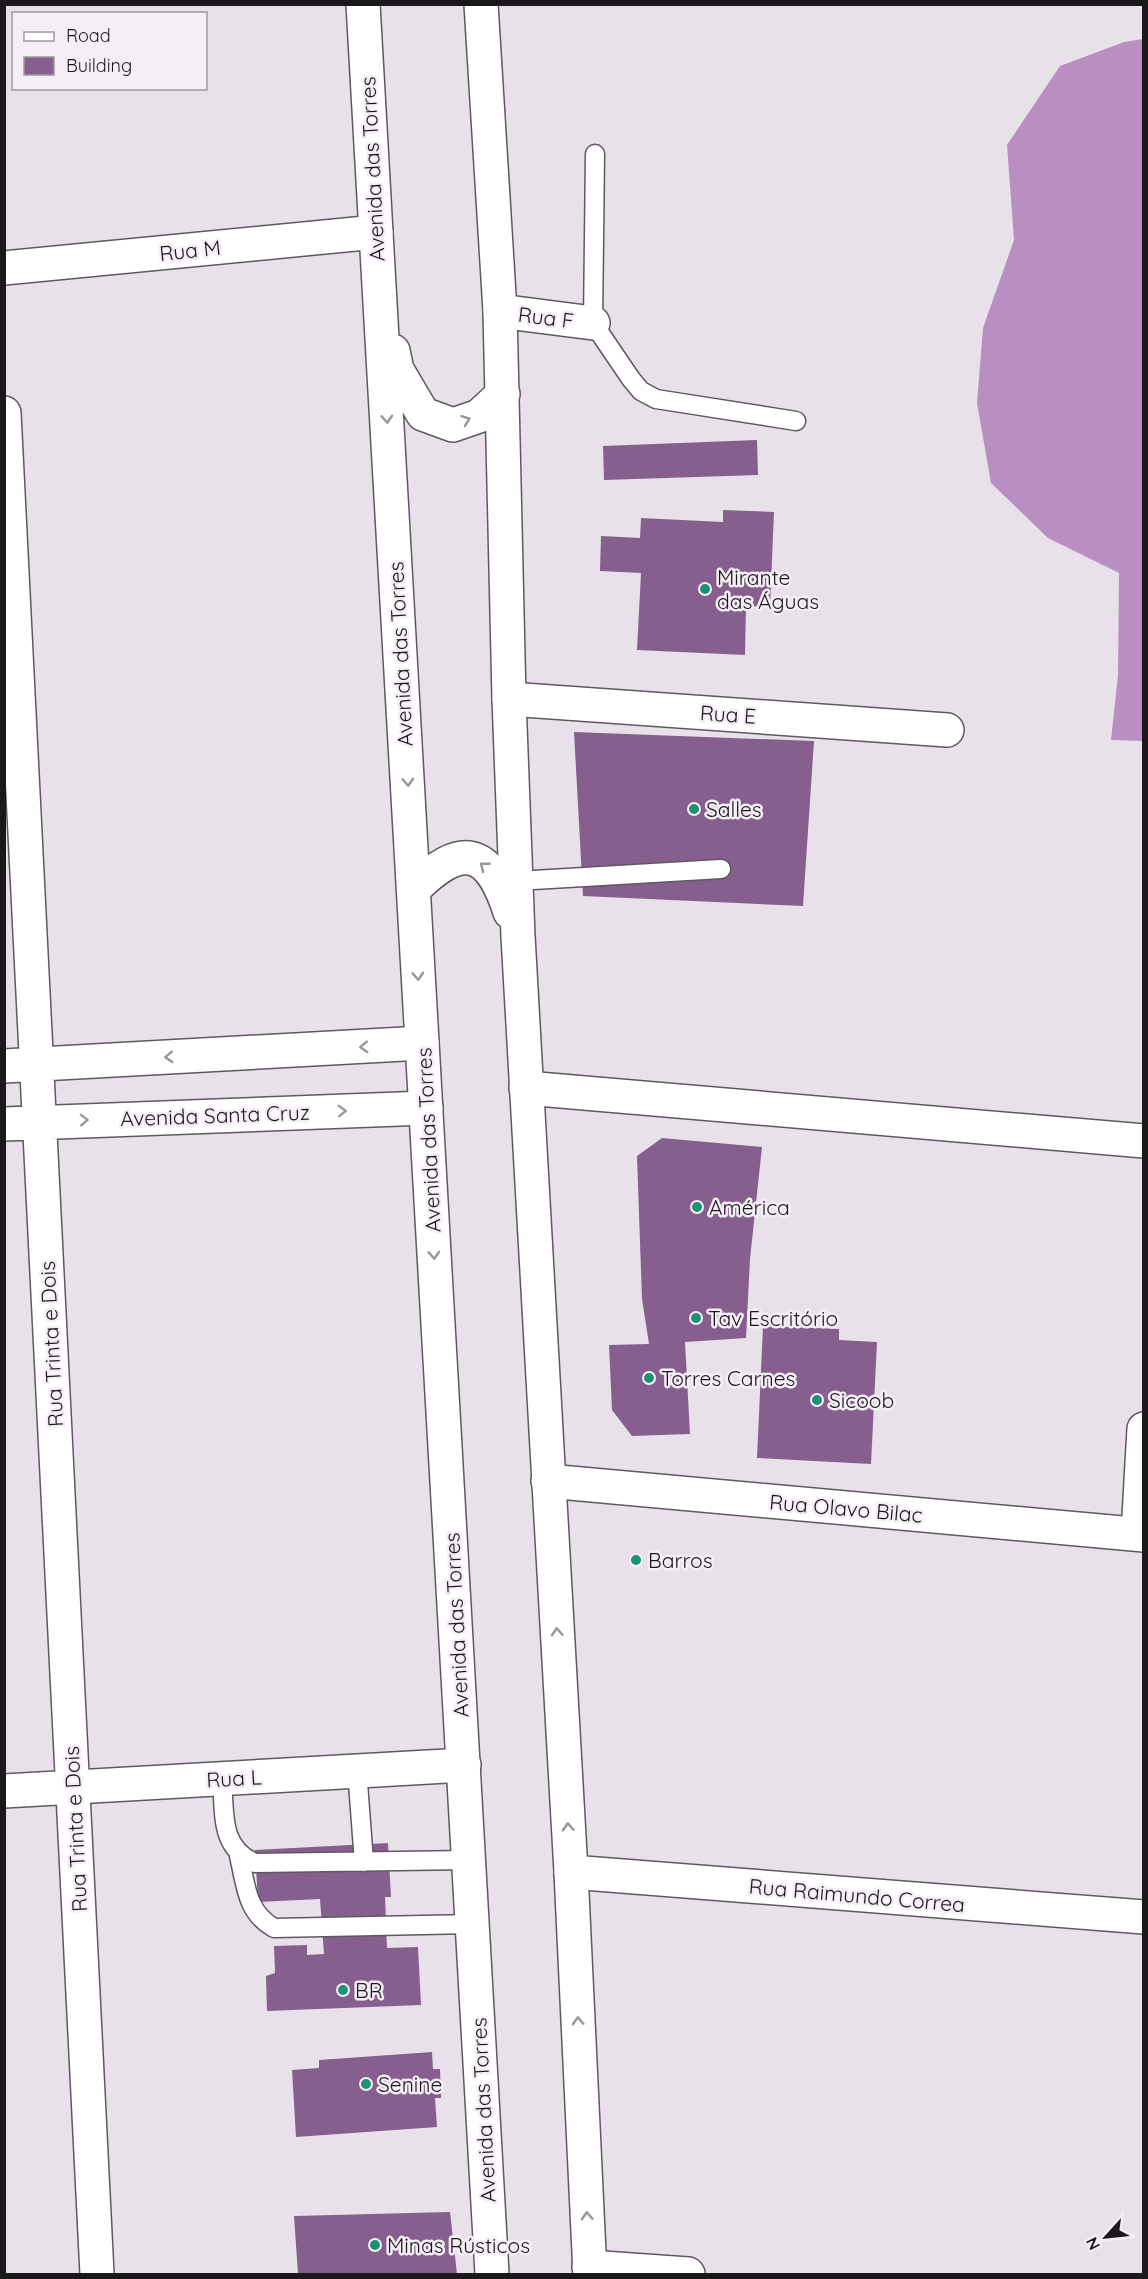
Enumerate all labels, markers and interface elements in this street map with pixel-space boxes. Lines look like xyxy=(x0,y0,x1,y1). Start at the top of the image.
legend xyxy=(12,12,207,90)
text: Road xyxy=(66,24,111,47)
text: Building xyxy=(66,54,132,77)
street label: Avenida das Torres xyxy=(354,76,390,262)
street label: Rua M xyxy=(158,234,222,266)
street label: Rua F xyxy=(517,301,575,333)
one-way arrow xyxy=(380,415,393,424)
one-way arrow xyxy=(460,415,471,428)
street label: Avenida das Torres xyxy=(382,561,418,747)
place label: Mirante das Águas xyxy=(717,564,819,614)
marker: Mirante das Águas xyxy=(698,582,712,596)
street label: Rua E xyxy=(699,699,757,729)
one-way arrow xyxy=(401,777,414,786)
place label: Salles xyxy=(706,796,762,822)
marker: Salles xyxy=(687,802,701,816)
one-way arrow xyxy=(480,862,491,873)
one-way arrow xyxy=(412,972,425,981)
one-way arrow xyxy=(359,1040,368,1053)
street label: Avenida das Torres xyxy=(410,1047,446,1233)
one-way arrow xyxy=(164,1050,173,1063)
street label: Avenida Santa Cruz xyxy=(120,1099,310,1131)
one-way arrow xyxy=(337,1104,346,1117)
one-way arrow xyxy=(79,1113,88,1126)
place label: América xyxy=(709,1194,790,1220)
marker: América xyxy=(690,1200,704,1214)
one-way arrow xyxy=(428,1250,441,1259)
street label: Rua Trinta e Dois xyxy=(34,1260,68,1428)
place label: Tav Escritório xyxy=(708,1305,838,1331)
marker: Tav Escritório xyxy=(689,1311,703,1325)
place label: Torres Carnes xyxy=(661,1365,795,1391)
marker: Torres Carnes xyxy=(642,1371,656,1385)
place label: Sicoob xyxy=(829,1387,894,1413)
marker: Sicoob xyxy=(810,1393,824,1407)
street label: Rua Olavo Bilac xyxy=(768,1488,924,1528)
street label: Avenida das Torres xyxy=(438,1532,474,1718)
place label: Barros xyxy=(648,1547,713,1573)
marker: Barros xyxy=(629,1553,643,1567)
one-way arrow xyxy=(551,1627,564,1636)
street label: Rua Trinta e Dois xyxy=(58,1745,92,1913)
street label: Rua L xyxy=(206,1764,262,1792)
one-way arrow xyxy=(562,1822,575,1831)
street label: Rua Raimundo Correa xyxy=(748,1873,966,1917)
place label: BR xyxy=(355,1977,383,2003)
marker: BR xyxy=(336,1983,350,1997)
street label: Avenida das Torres xyxy=(465,2017,501,2203)
one-way arrow xyxy=(571,2017,584,2026)
place label: Senine xyxy=(378,2071,442,2097)
marker: Senine xyxy=(359,2077,373,2091)
north arrow xyxy=(1076,2207,1136,2267)
one-way arrow xyxy=(580,2212,593,2221)
place label: Minas Rústicos xyxy=(387,2232,530,2258)
text: N xyxy=(1081,2234,1104,2254)
marker: Minas Rústicos xyxy=(368,2238,382,2252)

